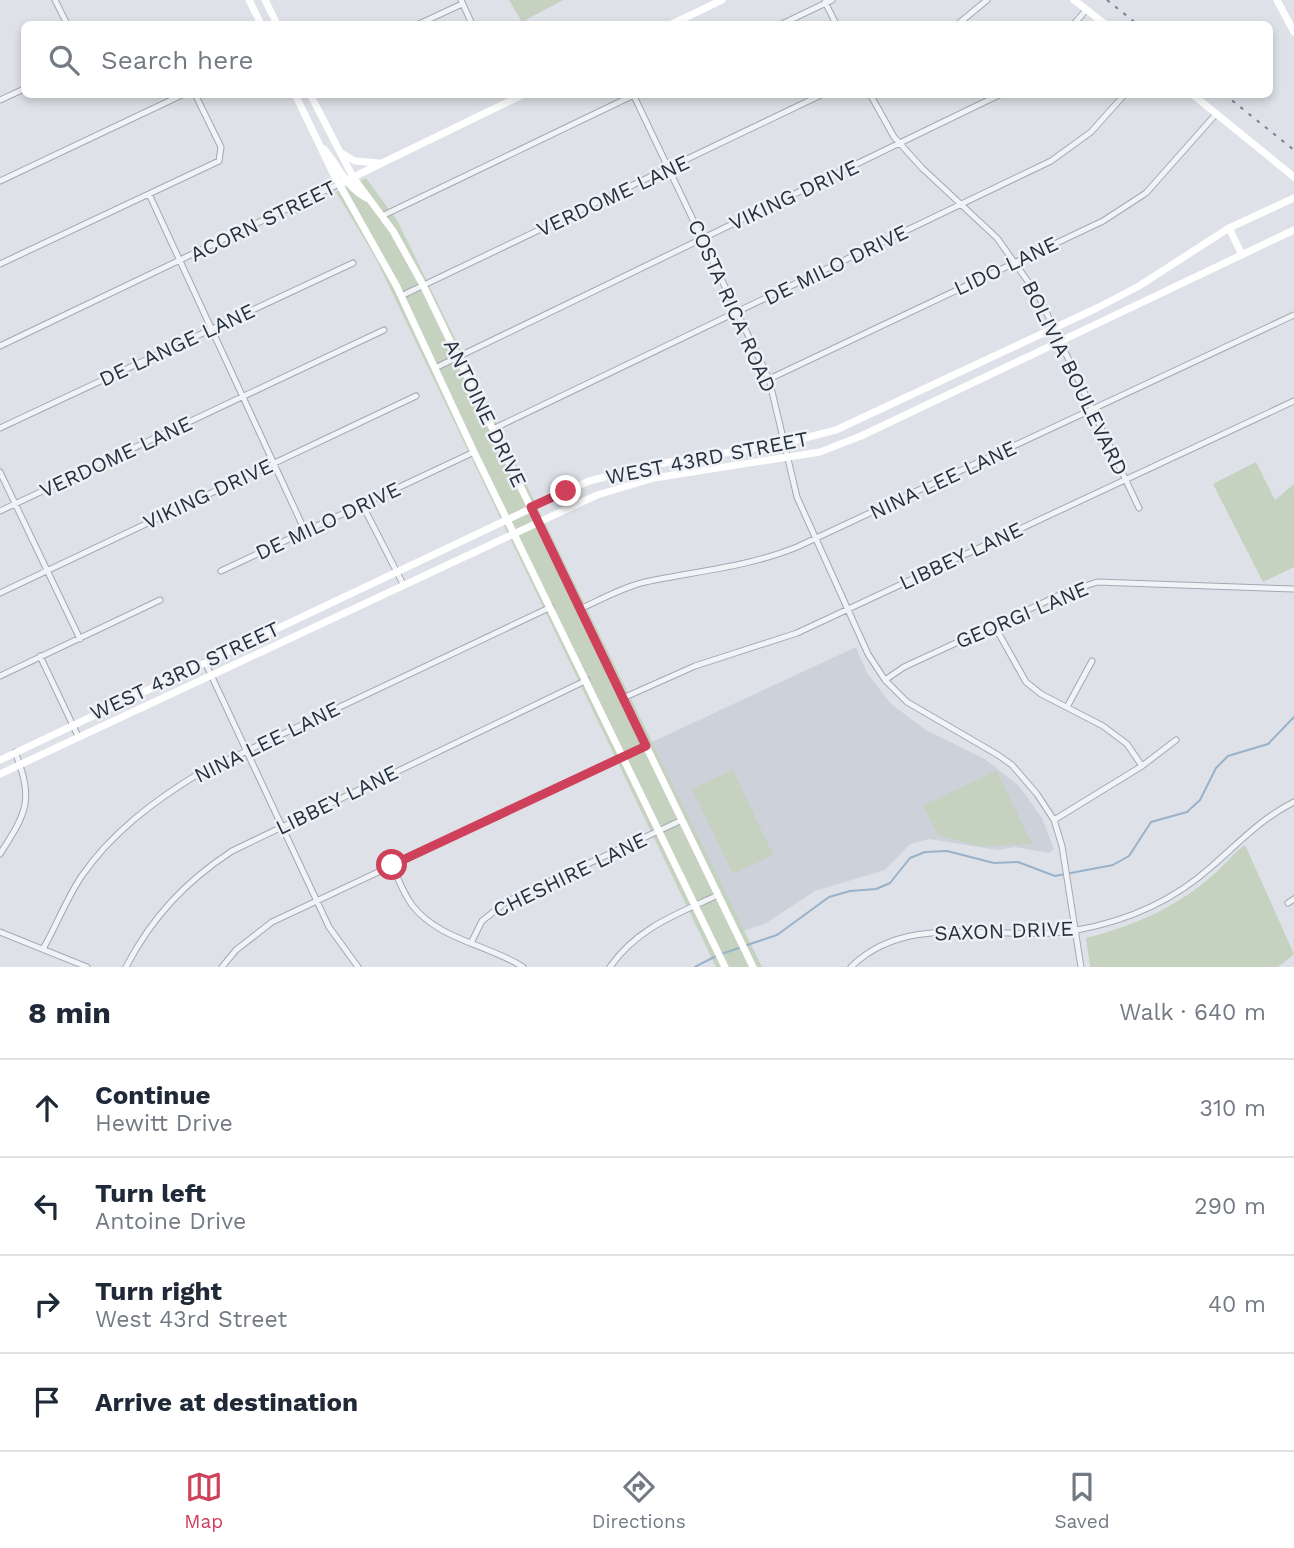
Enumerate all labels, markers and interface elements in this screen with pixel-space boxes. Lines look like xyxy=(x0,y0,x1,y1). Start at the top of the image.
search box xyxy=(21,21,1273,98)
icon: search xyxy=(45,41,83,79)
text: Search here xyxy=(101,45,253,75)
street label: VERDOME LANE xyxy=(532,149,693,242)
street label: VIKING DRIVE xyxy=(725,154,862,235)
street label: ACORN STREET xyxy=(186,174,340,267)
street label: COSTA RICA ROAD xyxy=(683,215,782,396)
street label: DE MILO DRIVE xyxy=(760,219,912,310)
street label: LIDO LANE xyxy=(950,231,1062,301)
street label: BOLIVIA BOULEVARD xyxy=(1017,276,1134,479)
street label: DE LANGE LANE xyxy=(95,298,258,391)
street label: ANTOINE DRIVE xyxy=(439,335,532,491)
street label: VERDOME LANE xyxy=(35,410,196,503)
street label: WEST 43RD STREET xyxy=(603,426,811,489)
street label: NINA LEE LANE xyxy=(865,435,1020,524)
street label: VIKING DRIVE xyxy=(139,453,276,534)
route end xyxy=(550,475,581,506)
street label: DE MILO DRIVE xyxy=(251,476,404,565)
street label: LIBBEY LANE xyxy=(895,516,1026,595)
street label: GEORGI LANE xyxy=(952,575,1092,654)
street label: WEST 43RD STREET xyxy=(86,616,284,725)
street label: NINA LEE LANE xyxy=(190,695,344,788)
street label: LIBBEY LANE xyxy=(271,759,402,840)
street label: CHESHIRE LANE xyxy=(489,826,651,923)
route start xyxy=(376,849,407,880)
street label: SAXON DRIVE xyxy=(934,916,1074,945)
text: 8 min xyxy=(28,995,111,1030)
text: Walk · 640 m xyxy=(1119,999,1266,1026)
text: Continue xyxy=(95,1080,211,1110)
icon: ahead xyxy=(28,1089,66,1127)
text: 310 m xyxy=(1200,1095,1266,1122)
text: Hewitt Drive xyxy=(95,1110,233,1137)
text: Turn left xyxy=(95,1178,206,1208)
icon: left xyxy=(28,1187,66,1225)
text: 290 m xyxy=(1194,1193,1266,1220)
text: Antoine Drive xyxy=(95,1208,246,1235)
text: Turn right xyxy=(95,1276,222,1306)
icon: right xyxy=(28,1285,66,1323)
text: 40 m xyxy=(1208,1291,1266,1318)
text: West 43rd Street xyxy=(95,1306,287,1333)
icon: arrive xyxy=(28,1383,66,1421)
text: Arrive at destination xyxy=(95,1387,358,1417)
tab: Map xyxy=(184,1468,223,1533)
tab: Directions xyxy=(592,1468,686,1533)
tab: Saved xyxy=(1054,1468,1110,1533)

